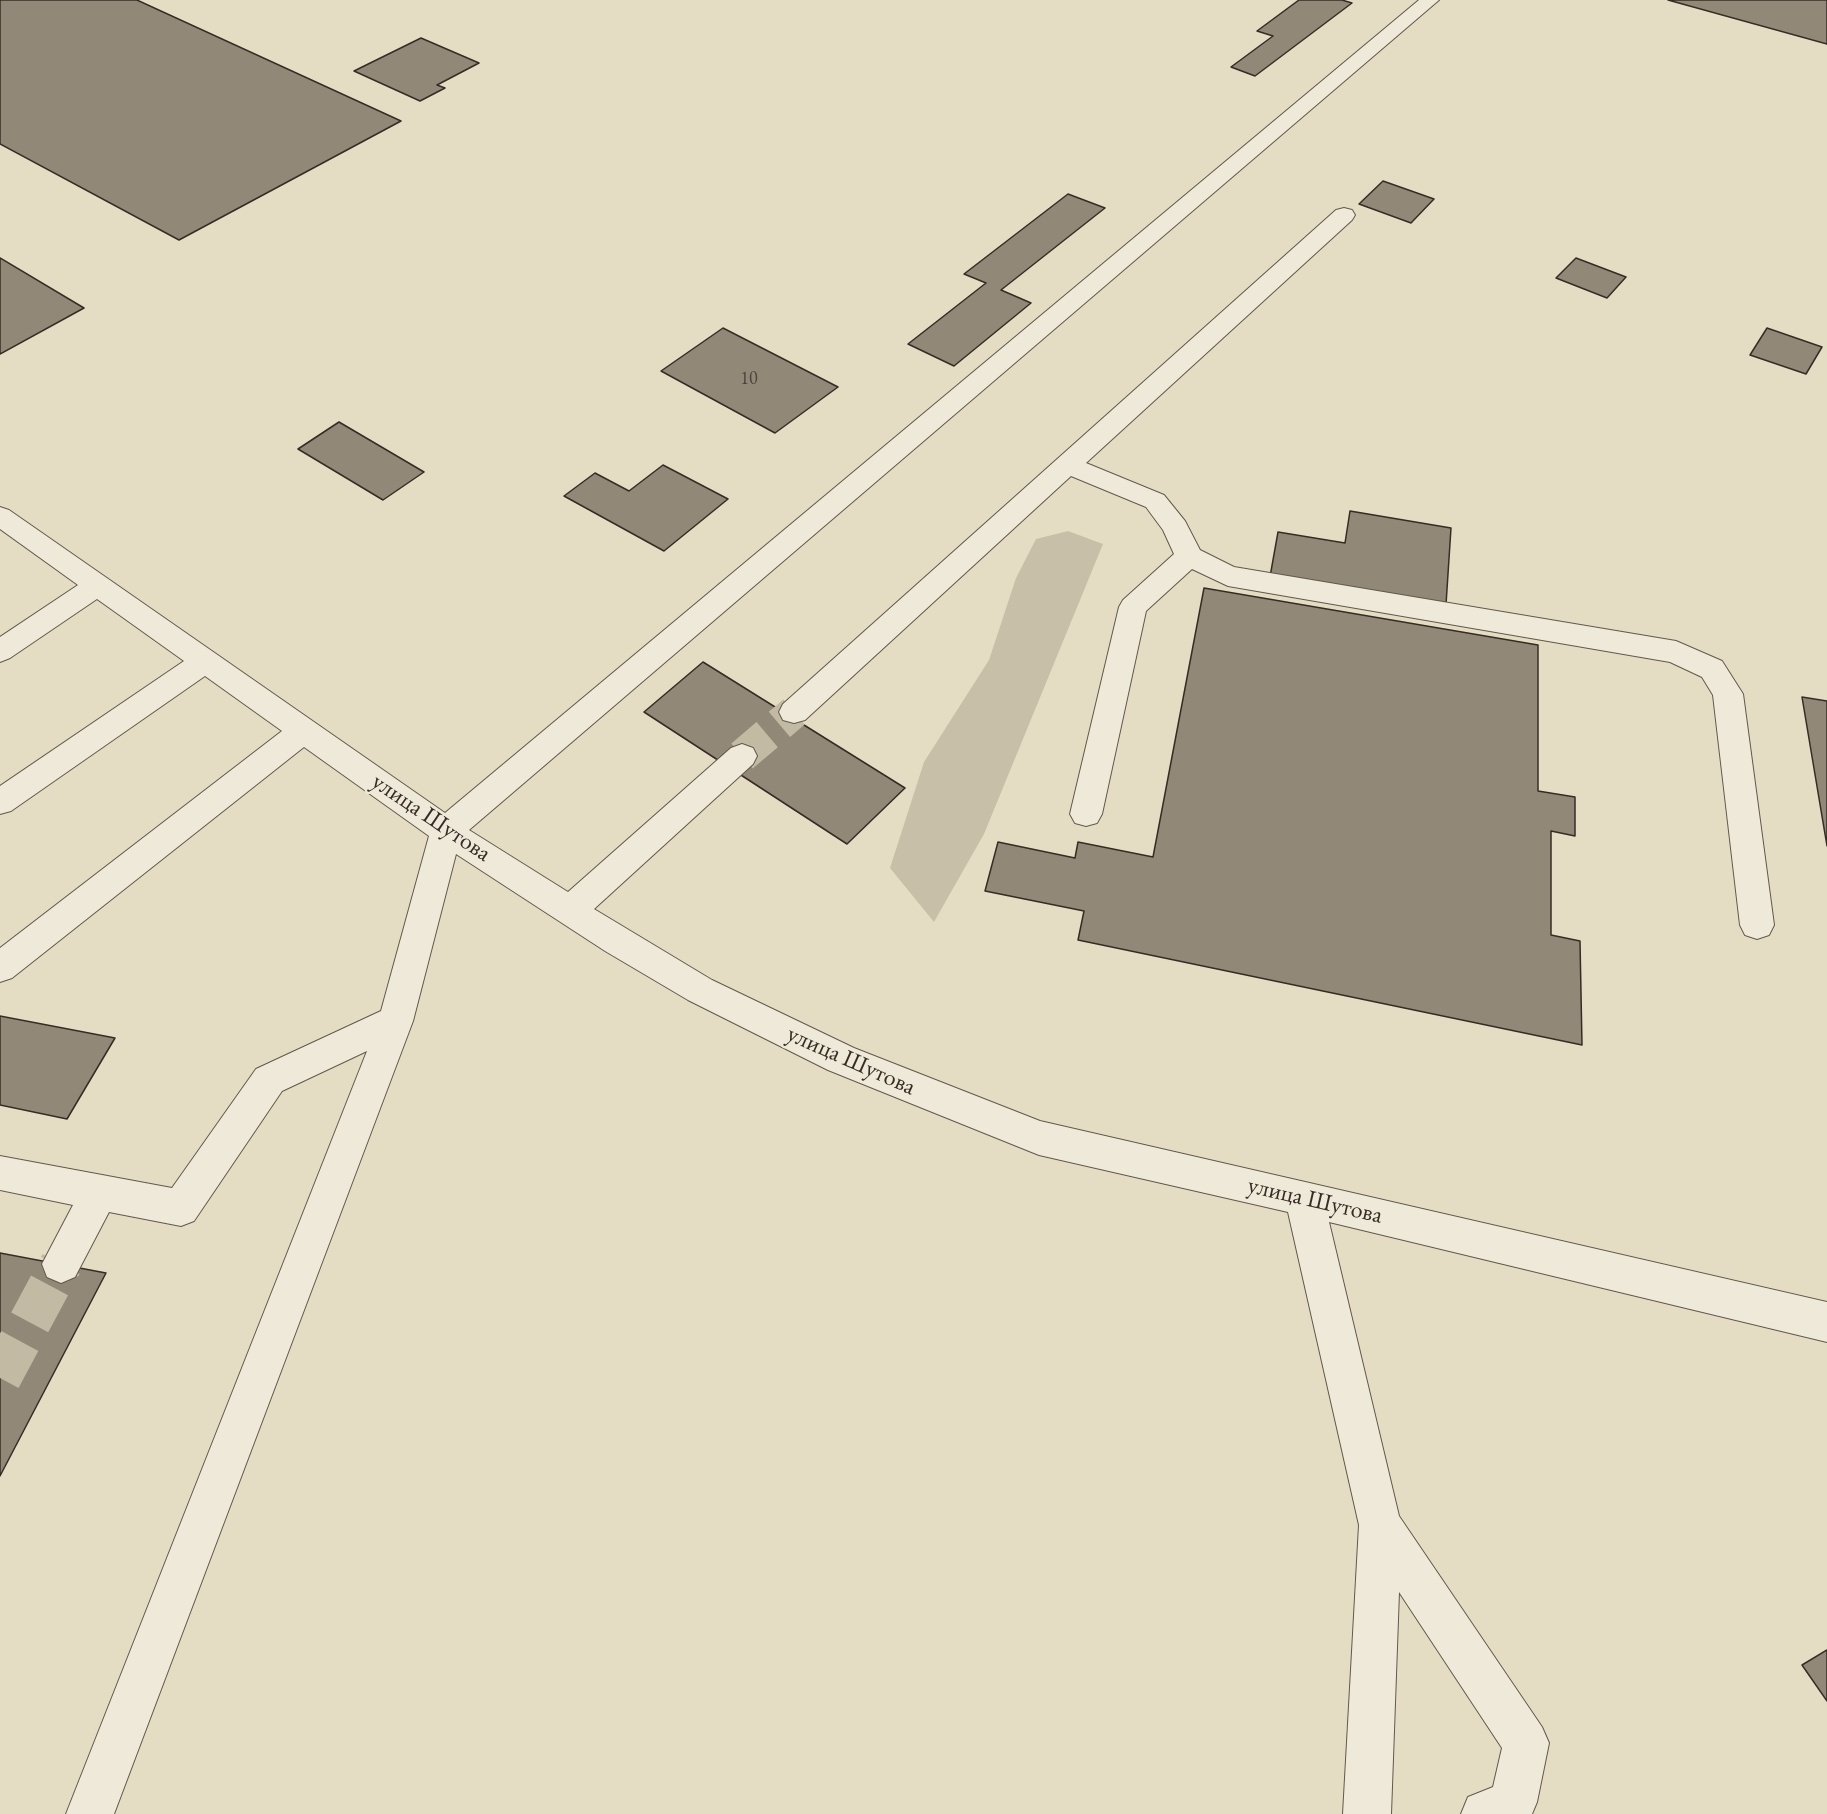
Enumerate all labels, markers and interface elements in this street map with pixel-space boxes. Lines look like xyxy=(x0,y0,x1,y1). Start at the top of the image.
house number: 10 xyxy=(740,368,758,390)
street label: улица Шутова xyxy=(366,768,496,868)
street label: улица Шутова xyxy=(782,1020,920,1102)
street label: улица Шутова xyxy=(1245,1171,1385,1231)

